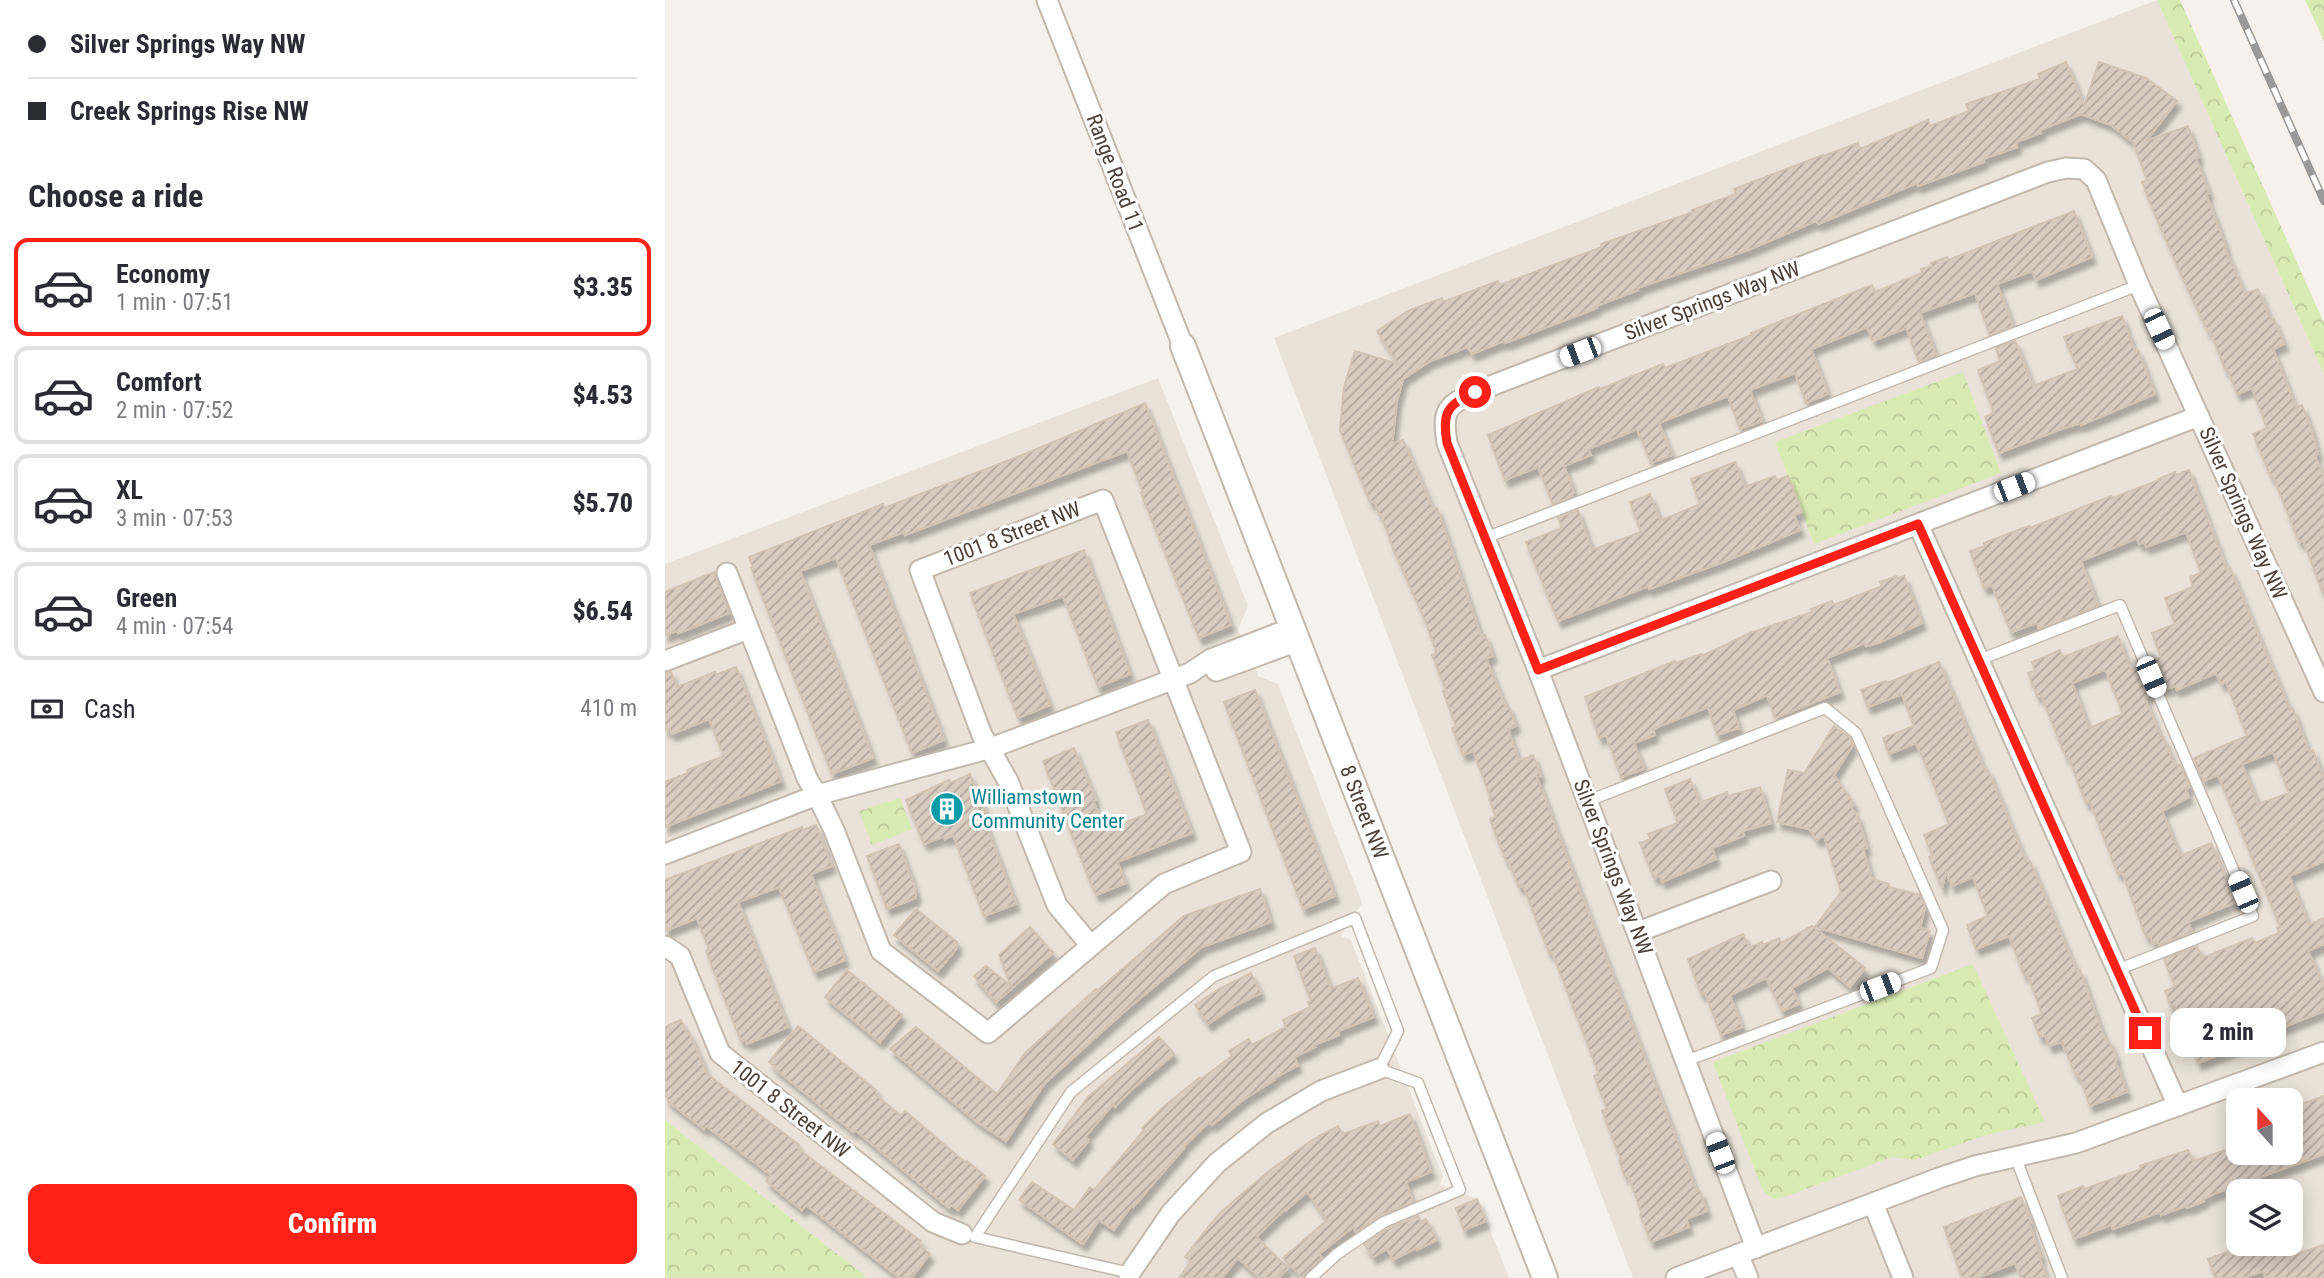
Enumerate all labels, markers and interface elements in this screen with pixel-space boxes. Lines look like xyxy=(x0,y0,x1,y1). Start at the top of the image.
text: Silver Springs Way NW xyxy=(70,29,306,59)
text: Creek Springs Rise NW xyxy=(70,96,309,126)
street label: Range Road 11 xyxy=(1082,111,1148,235)
text: Choose a ride xyxy=(28,177,203,215)
icon: car xyxy=(32,256,95,319)
street label: Silver Springs Way NW xyxy=(1621,256,1803,346)
text: Economy xyxy=(116,259,210,289)
text: $3.35 xyxy=(572,272,633,302)
text: 1 min · 07:51 xyxy=(116,289,233,316)
car xyxy=(2141,306,2178,352)
car xyxy=(1557,335,1604,369)
icon: car xyxy=(32,364,95,427)
text: Comfort xyxy=(116,367,202,397)
route start xyxy=(1459,376,1491,408)
text: $4.53 xyxy=(572,380,633,410)
text: 2 min · 07:52 xyxy=(116,397,233,424)
street label: Silver Springs Way NW xyxy=(2194,423,2292,603)
car xyxy=(1991,470,2038,504)
icon: car xyxy=(32,472,95,535)
text: XL xyxy=(116,475,143,505)
text: $5.70 xyxy=(572,488,633,518)
street label: 1001 8 Street NW xyxy=(940,497,1084,571)
text: 3 min · 07:53 xyxy=(116,505,233,532)
icon: car xyxy=(32,580,95,643)
text: Green xyxy=(116,583,177,613)
text: $6.54 xyxy=(572,596,633,626)
text: 4 min · 07:54 xyxy=(116,613,233,640)
car xyxy=(2134,654,2169,700)
icon: cash xyxy=(28,690,66,728)
text: Cash xyxy=(84,694,136,724)
text: 410 m xyxy=(580,695,637,722)
street label: 8 Street NW xyxy=(1335,762,1393,862)
street label: Silver Springs Way NW xyxy=(1568,776,1658,958)
place label: Williamstown Community Center xyxy=(971,785,1124,833)
building icon: Williamstown Community Center xyxy=(928,790,966,828)
car xyxy=(2226,869,2261,915)
car xyxy=(1857,970,1904,1004)
callout: 2 min xyxy=(2169,1009,2285,1058)
route end xyxy=(2129,1017,2161,1049)
text: 2 min xyxy=(2202,1019,2254,1046)
street label: 1001 8 Street NW xyxy=(726,1055,854,1163)
north arrow xyxy=(2226,1088,2303,1166)
map controls xyxy=(2226,1088,2303,1256)
car xyxy=(1703,1130,1738,1176)
button: layers xyxy=(2226,1179,2303,1256)
button: Confirm xyxy=(28,1184,637,1264)

